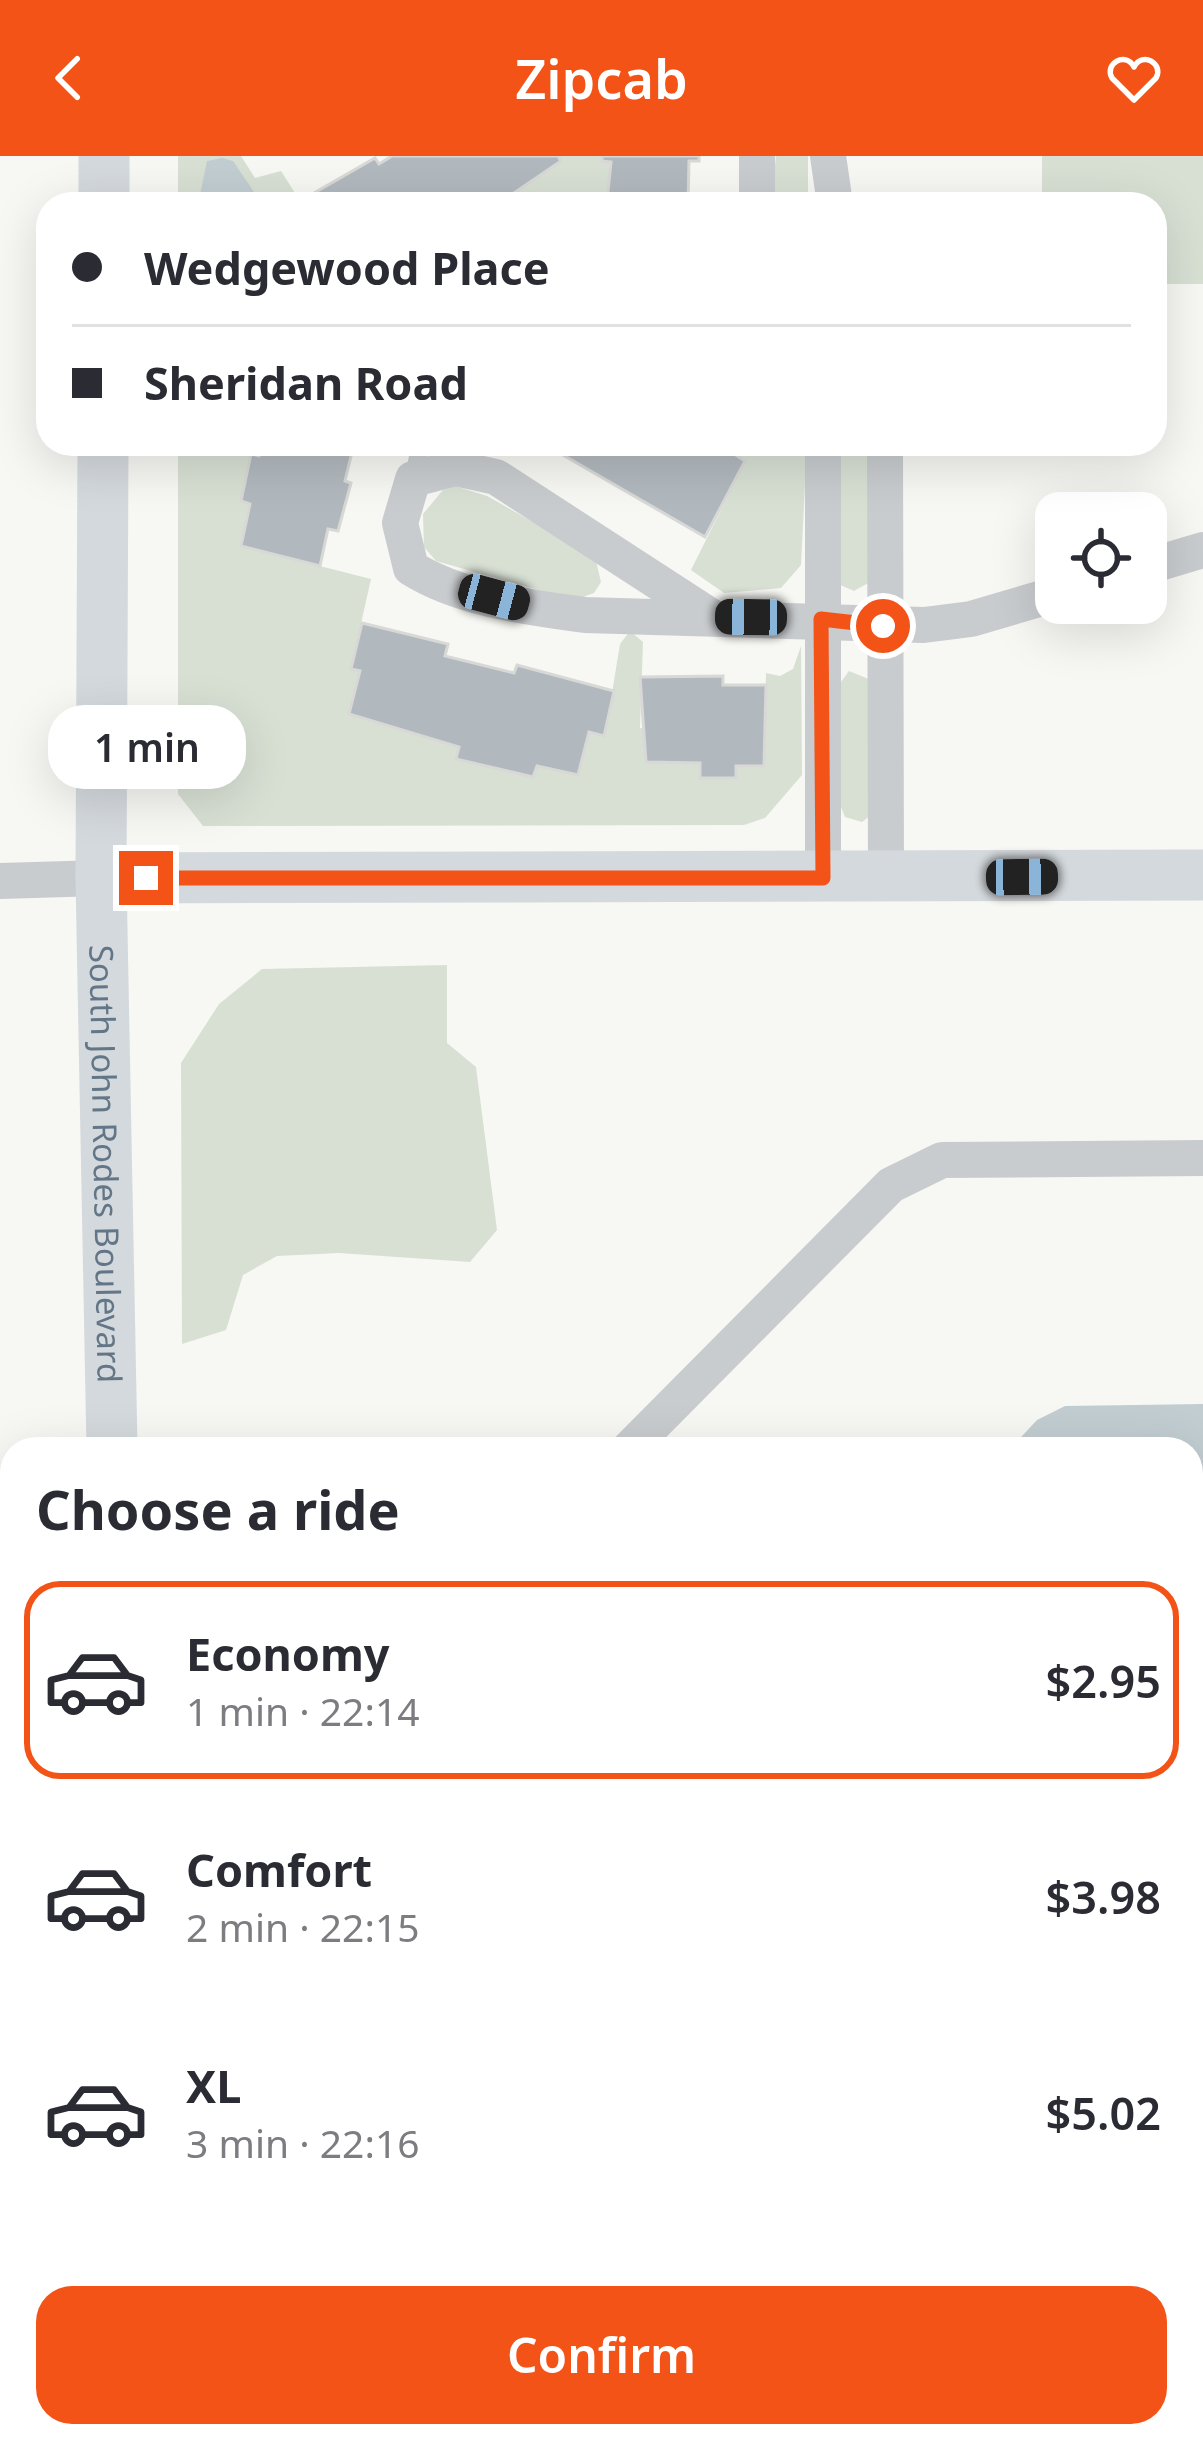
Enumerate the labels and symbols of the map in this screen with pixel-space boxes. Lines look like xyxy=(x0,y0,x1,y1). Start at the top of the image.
car xyxy=(455,570,533,624)
car xyxy=(715,598,787,636)
route start xyxy=(856,599,910,653)
callout: 1 min xyxy=(47,704,245,788)
route end xyxy=(119,851,173,905)
car xyxy=(986,858,1058,896)
street label: South John Rodes Boulevard xyxy=(80,944,133,1384)

